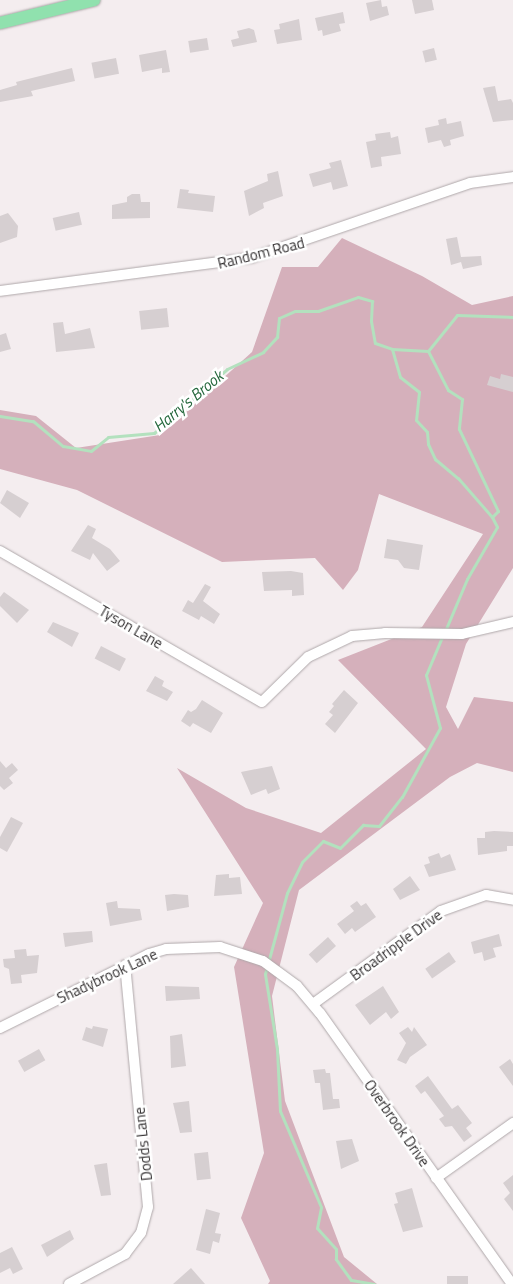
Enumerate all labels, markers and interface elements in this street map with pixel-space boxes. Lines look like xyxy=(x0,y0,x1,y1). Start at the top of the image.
street label: Random Road xyxy=(216,234,306,272)
water label: Harry's Brook xyxy=(149,366,227,436)
street label: Tyson Lane xyxy=(96,602,166,652)
street label: Broadripple Drive xyxy=(347,906,445,984)
street label: Shadybrook Lane xyxy=(54,945,160,1007)
street label: Overbrook Drive xyxy=(360,1076,434,1170)
street label: Dodds Lane xyxy=(130,1106,156,1182)

